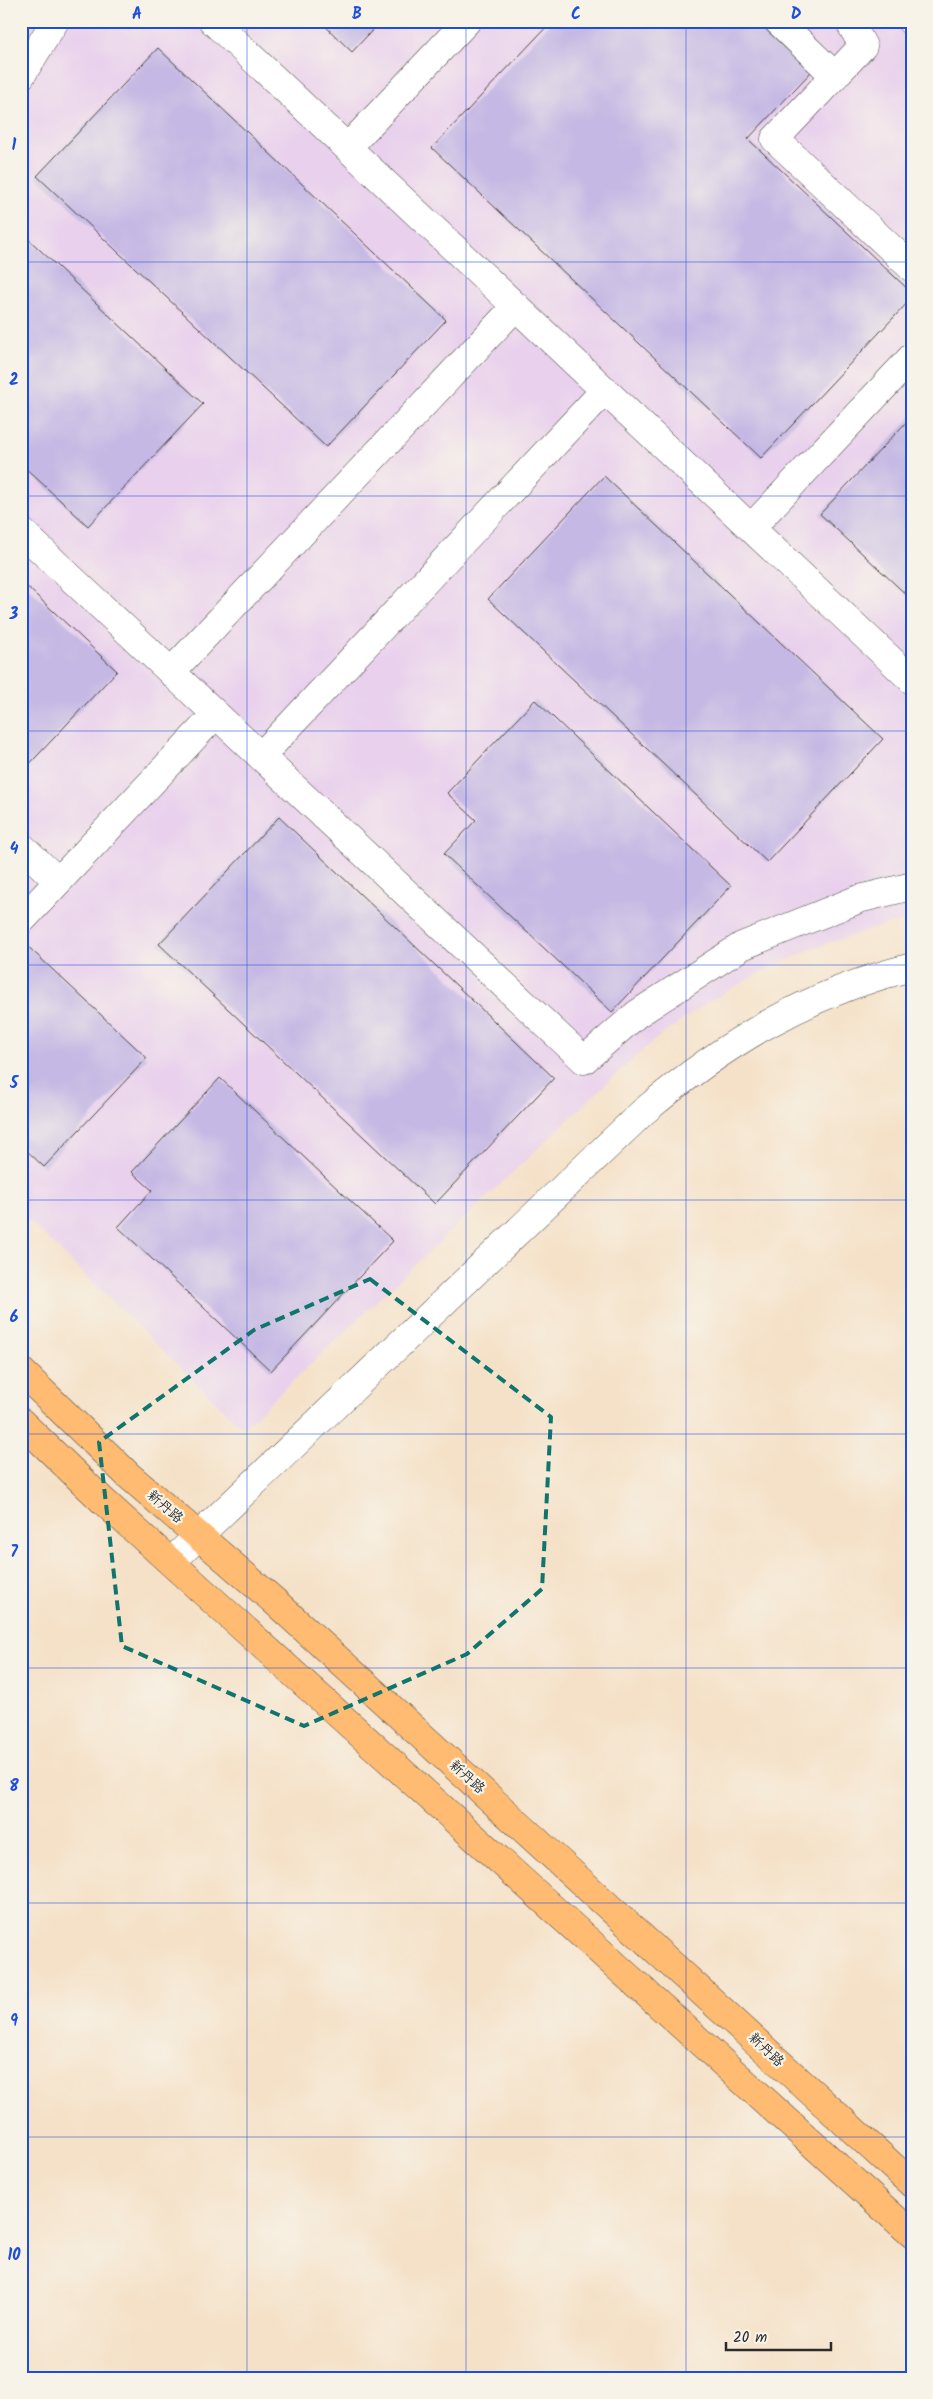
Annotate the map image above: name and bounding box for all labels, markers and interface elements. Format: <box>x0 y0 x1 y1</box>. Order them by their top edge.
text: A <box>132 2 142 27</box>
text: B <box>352 2 362 27</box>
text: C <box>571 2 581 27</box>
text: D <box>791 2 802 27</box>
text: 1 <box>12 133 17 158</box>
text: 2 <box>9 368 19 393</box>
text: 3 <box>9 602 19 627</box>
text: 4 <box>10 837 19 862</box>
text: 5 <box>9 1071 20 1096</box>
text: 6 <box>10 1305 19 1330</box>
street label: 新丹路 <box>142 1485 188 1529</box>
text: 7 <box>10 1540 18 1565</box>
street label: 新丹路 <box>444 1755 490 1799</box>
text: 8 <box>9 1774 19 1799</box>
text: 9 <box>10 2009 18 2034</box>
street label: 新丹路 <box>743 2028 789 2072</box>
text: 10 <box>7 2243 21 2268</box>
scale bar <box>726 2319 830 2351</box>
text: 20 m <box>733 2326 767 2350</box>

